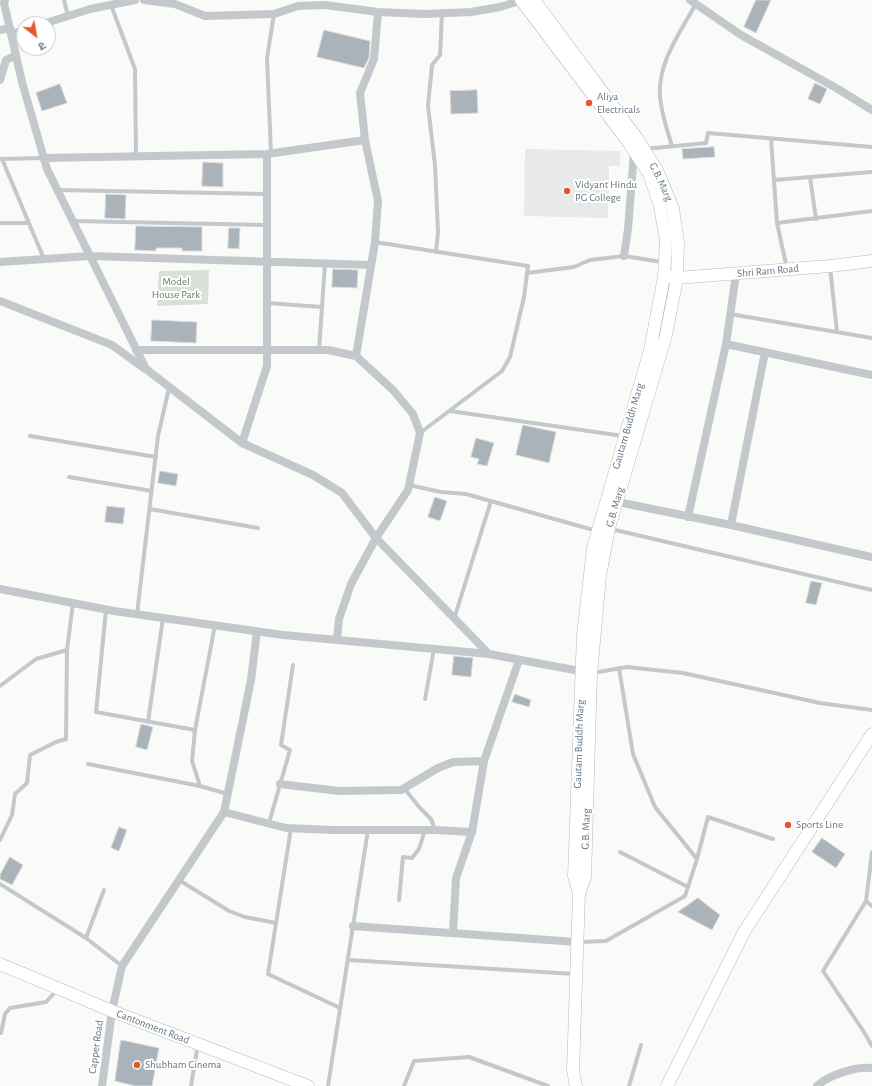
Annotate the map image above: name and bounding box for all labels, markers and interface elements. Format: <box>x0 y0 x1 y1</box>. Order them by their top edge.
north arrow <box>16 16 56 56</box>
text: उ <box>36 39 48 52</box>
place label: Aliya Electricals <box>597 90 640 116</box>
marker: Aliya Electricals <box>584 98 594 108</box>
street label: G.B. Marg <box>646 160 676 204</box>
place label: Vidyant Hindu PG College <box>575 178 637 204</box>
marker: Vidyant Hindu PG College <box>562 186 572 196</box>
street label: Shri Ram Road <box>737 262 799 280</box>
park label: Model House Park <box>152 275 200 301</box>
street label: Gautam Buddh Marg <box>609 381 647 471</box>
street label: G.B. Marg <box>603 485 627 529</box>
street label: Gautam Buddh Marg <box>571 699 587 789</box>
street label: G.B. Marg <box>579 808 593 850</box>
place label: Sports Line <box>796 818 843 832</box>
marker: Sports Line <box>783 820 793 830</box>
street label: Cantonment Road <box>115 1007 191 1047</box>
street label: Capper Road <box>86 1019 106 1075</box>
place label: Shubham Cinema <box>145 1058 221 1072</box>
marker: Shubham Cinema <box>132 1060 142 1070</box>

